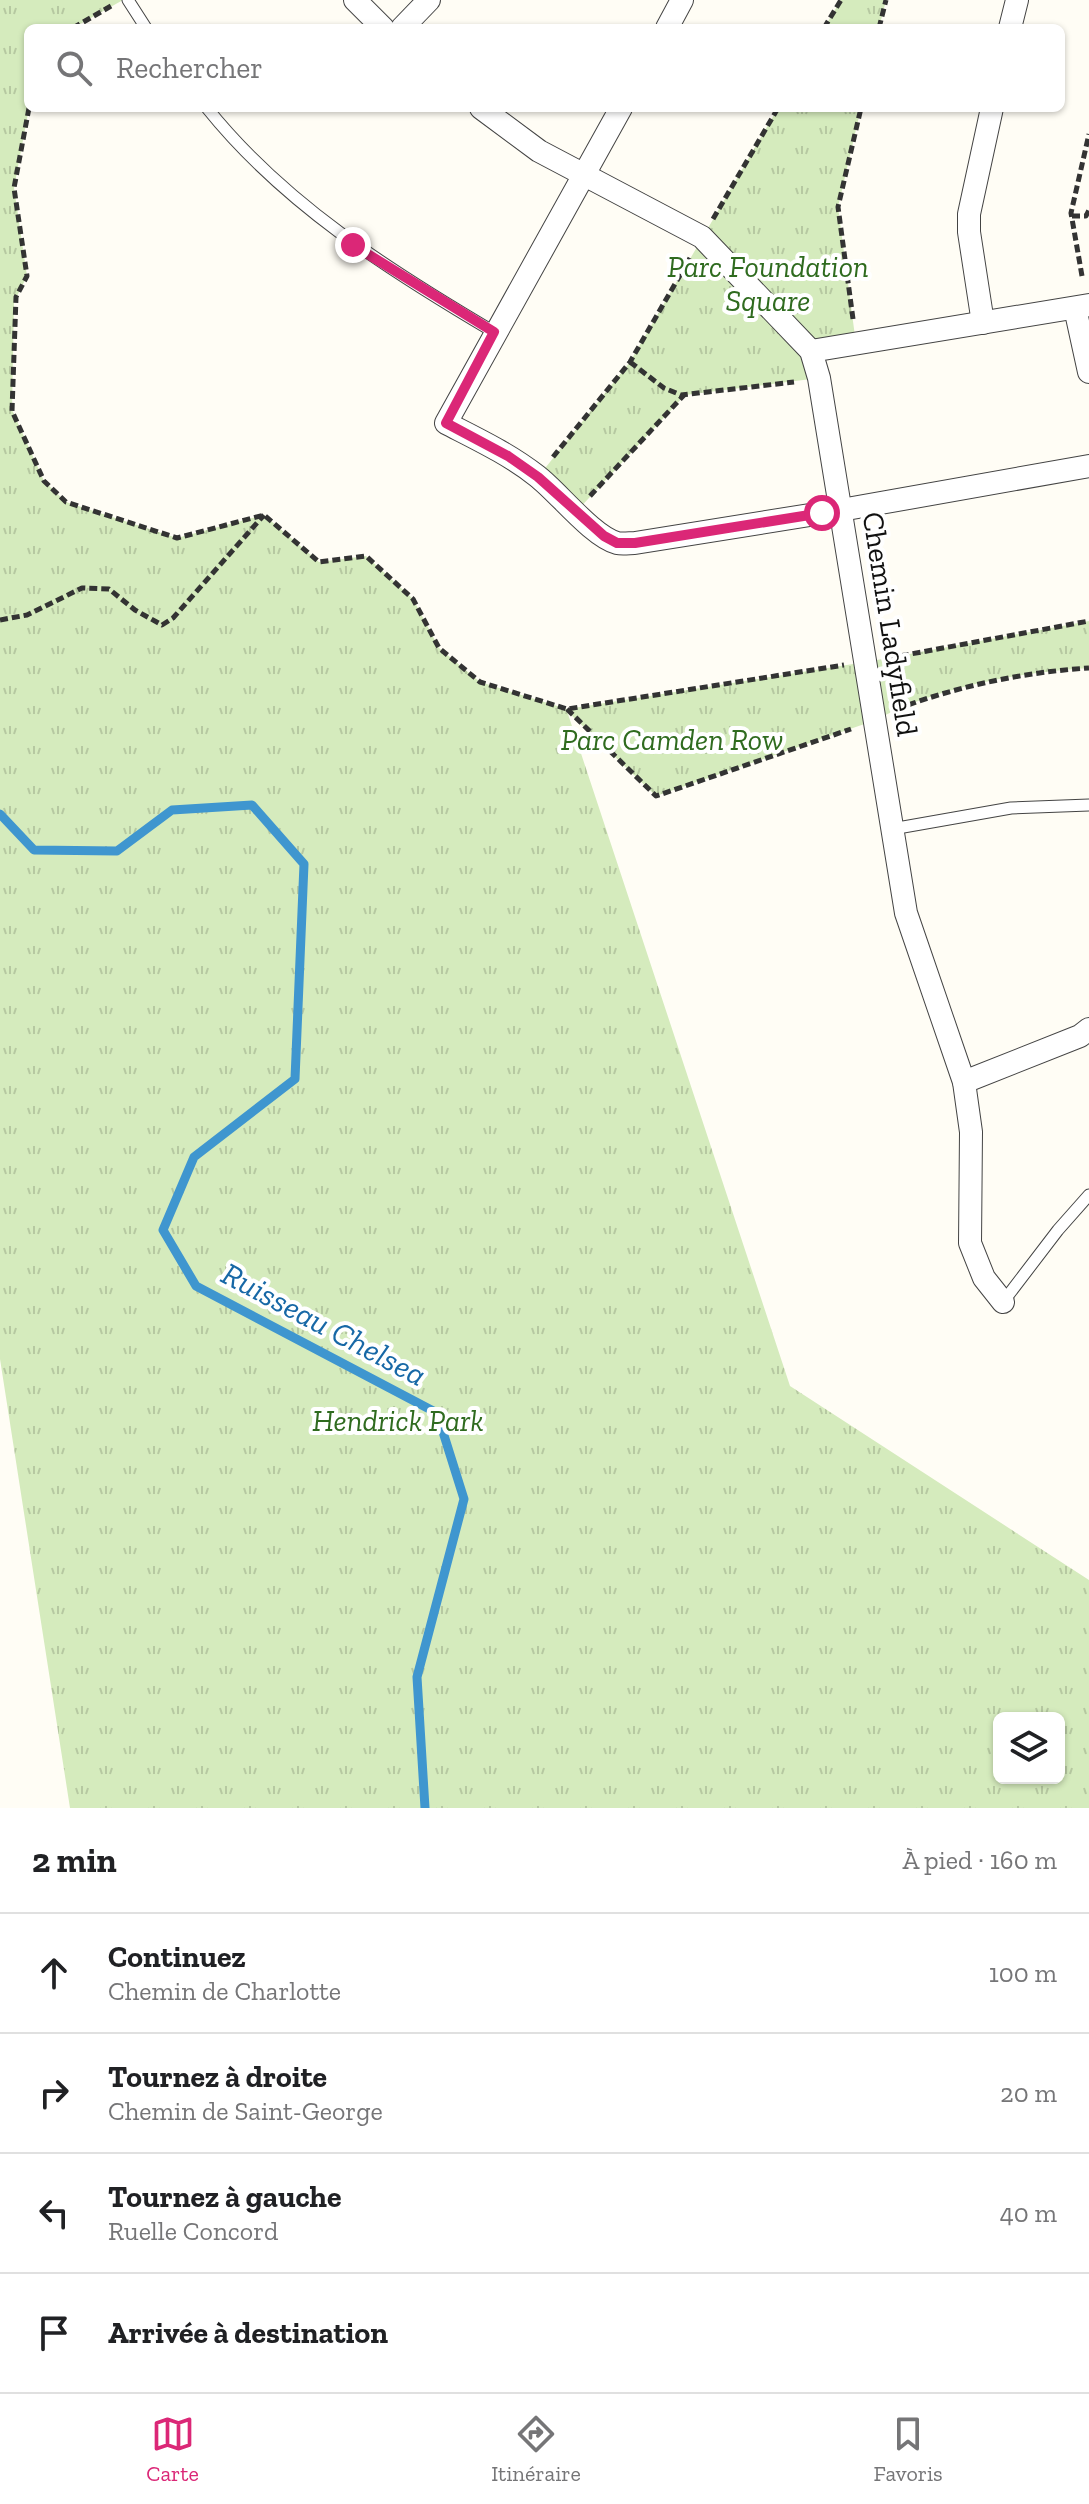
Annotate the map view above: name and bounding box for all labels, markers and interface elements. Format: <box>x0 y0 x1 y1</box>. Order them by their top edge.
search box <box>24 24 1065 112</box>
icon: search <box>52 46 96 90</box>
text: Rechercher <box>116 50 263 86</box>
route end <box>335 227 371 263</box>
park label: Parc Foundation Square <box>667 249 869 319</box>
route start <box>804 495 840 531</box>
street label: Chemin Ladyfield <box>855 509 926 739</box>
park label: Parc Camden Row <box>561 722 783 758</box>
water label: Ruisseau Chelsea <box>215 1254 433 1394</box>
park label: Hendrick Park <box>312 1403 484 1439</box>
map controls <box>993 1712 1065 1784</box>
button: layers <box>993 1712 1065 1784</box>
text: 2 min <box>32 1840 117 1881</box>
text: À pied · 160 m <box>902 1844 1057 1876</box>
text: Continuez <box>108 1939 246 1975</box>
icon: ahead <box>32 1951 76 1995</box>
text: 100 m <box>989 1957 1057 1989</box>
text: Chemin de Charlotte <box>108 1975 341 2007</box>
text: Tournez à droite <box>108 2059 327 2095</box>
icon: right <box>32 2071 76 2115</box>
text: 20 m <box>1000 2077 1057 2109</box>
text: Chemin de Saint-George <box>108 2095 383 2127</box>
text: Tournez à gauche <box>108 2179 342 2215</box>
icon: left <box>32 2191 76 2235</box>
text: 40 m <box>1000 2197 1057 2229</box>
text: Ruelle Concord <box>108 2215 278 2247</box>
icon: arrive <box>32 2311 76 2355</box>
text: Arrivée à destination <box>108 2315 388 2351</box>
tab: Carte <box>146 2412 199 2487</box>
tab: Itinéraire <box>491 2412 581 2487</box>
tab: Favoris <box>873 2412 943 2487</box>

